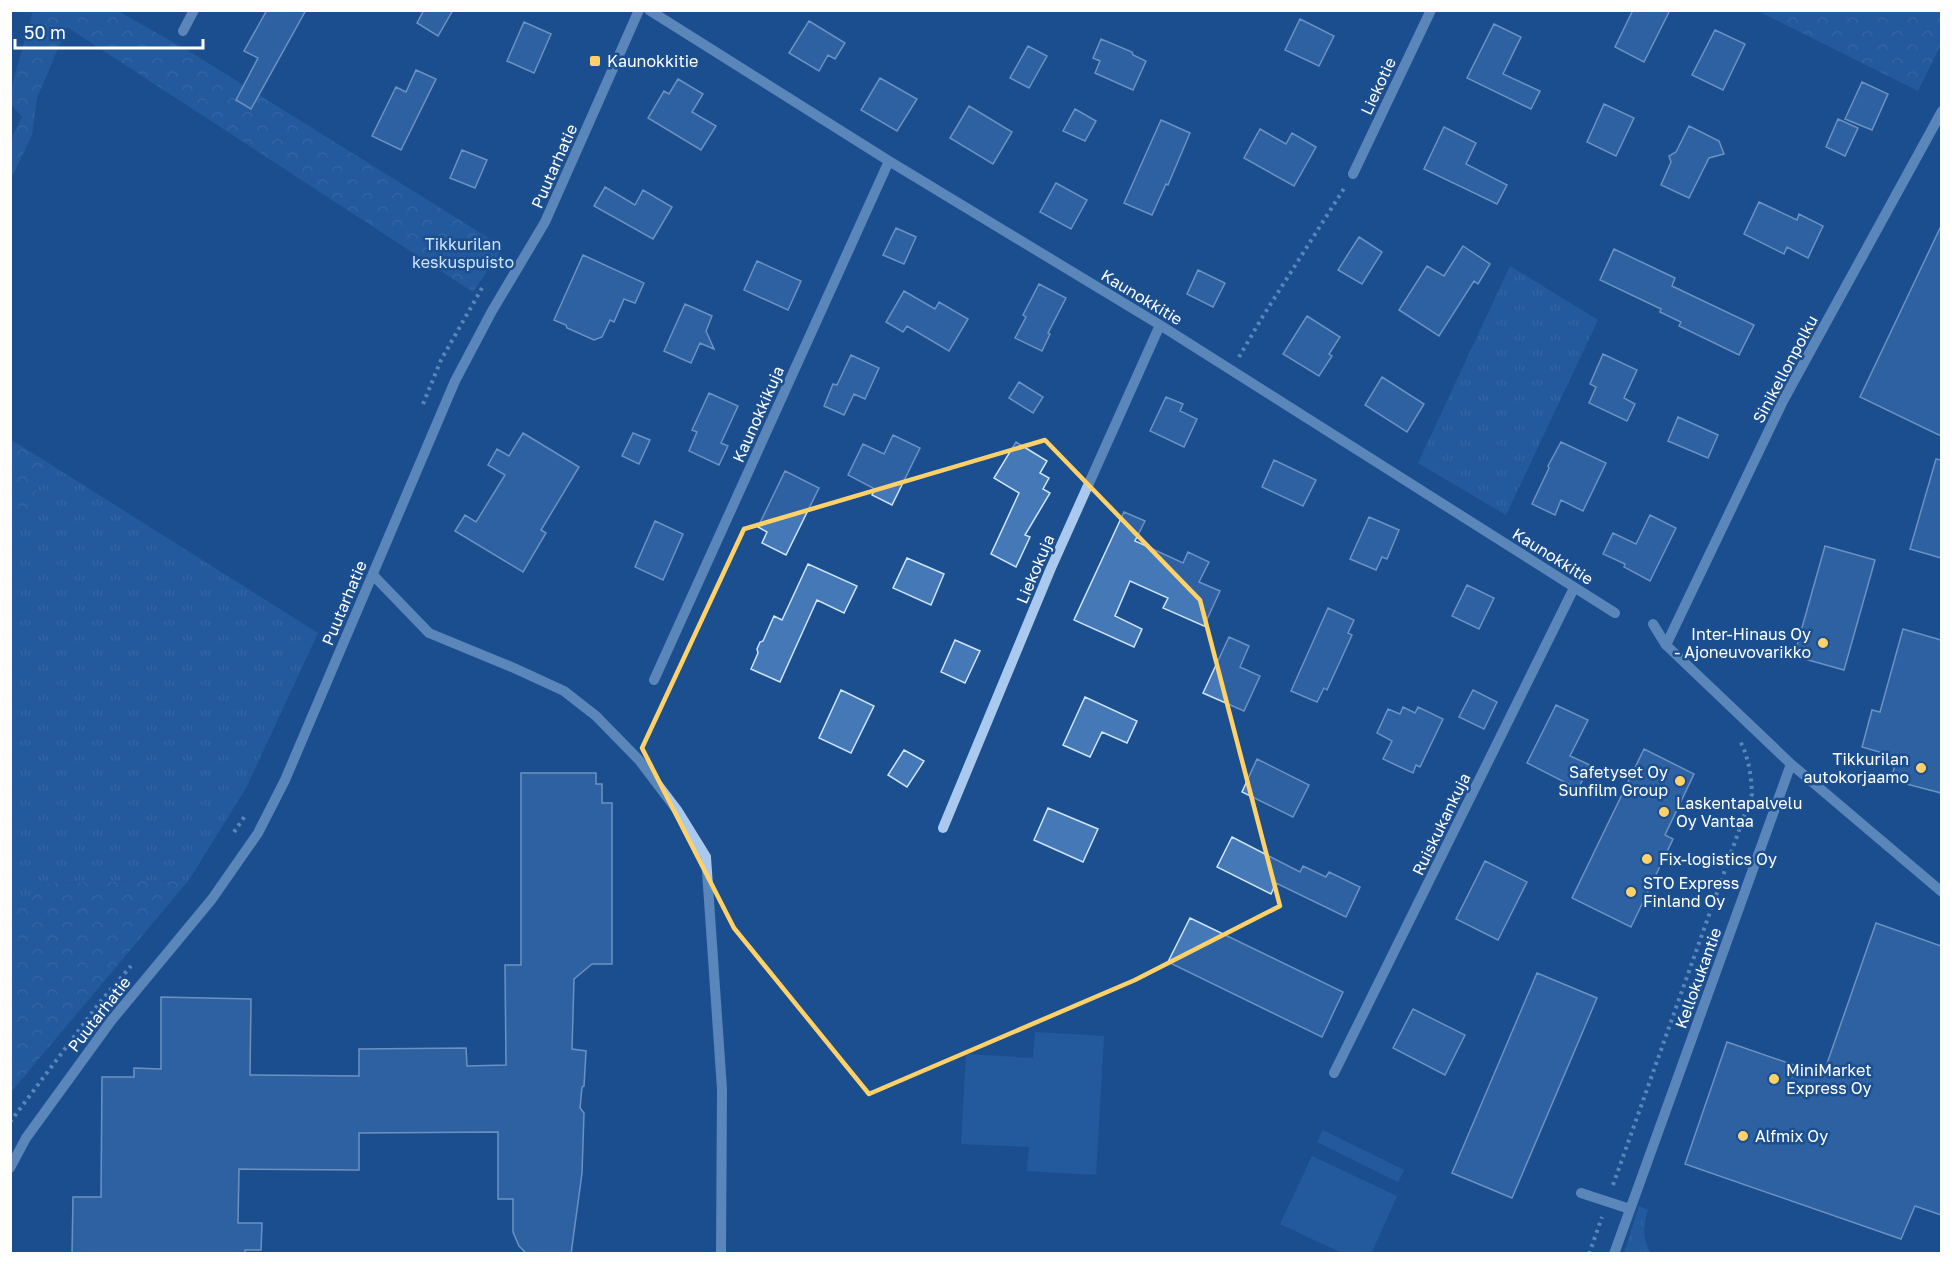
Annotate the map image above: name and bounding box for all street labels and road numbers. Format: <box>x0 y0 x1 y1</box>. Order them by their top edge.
street label: Liekotie <box>1356 54 1400 118</box>
street label: Puutarhatie <box>527 121 581 211</box>
street label: Kaunokkitie <box>1098 265 1186 329</box>
street label: Sinikellonpolku <box>1748 312 1822 426</box>
street label: Kaunokkikuja <box>728 363 788 465</box>
street label: Kaunokkitie <box>1509 523 1597 589</box>
street label: Liekokuja <box>1012 531 1058 607</box>
street label: Puutarhatie <box>317 558 371 648</box>
street label: Ruiskukankuja <box>1408 769 1474 879</box>
street label: Kellokukantie <box>1670 925 1726 1031</box>
street label: Puutarhatie <box>63 972 135 1056</box>

